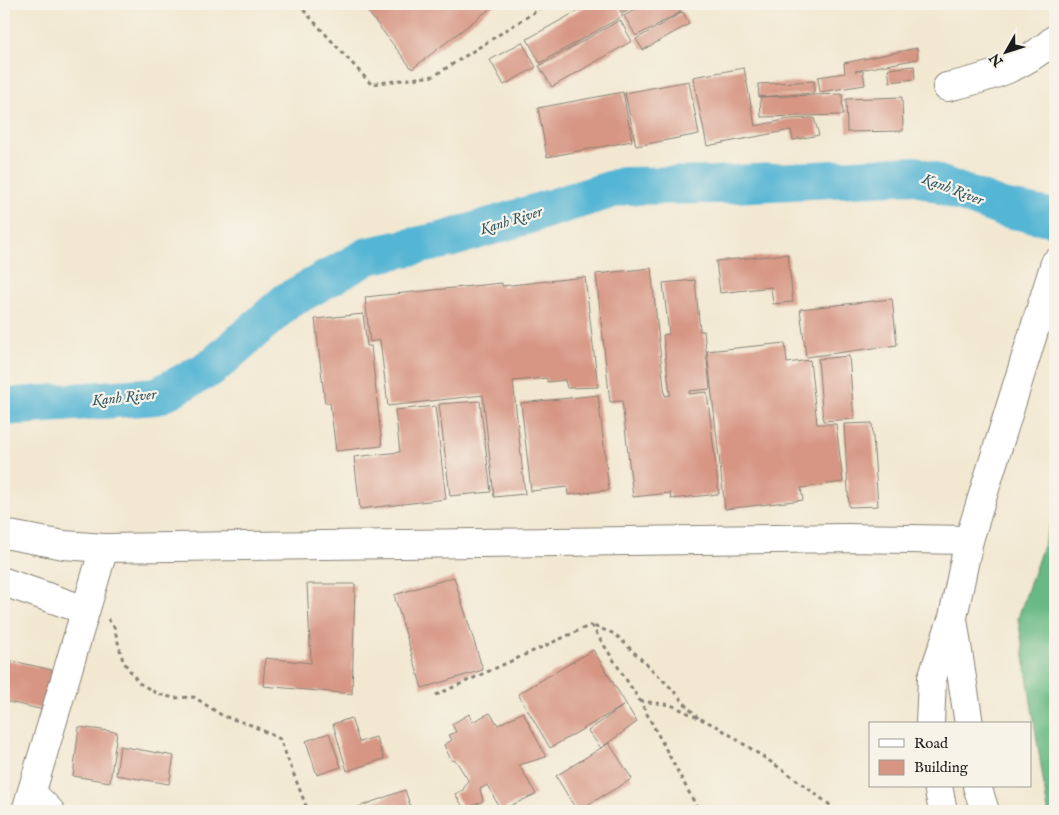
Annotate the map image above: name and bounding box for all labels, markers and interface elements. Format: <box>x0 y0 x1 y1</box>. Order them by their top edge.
north arrow <box>982 28 1032 78</box>
text: N <box>986 49 1008 71</box>
water label: Kanh River <box>918 169 987 210</box>
water label: Kanh River <box>477 202 546 239</box>
water label: Kanh River <box>90 385 158 410</box>
legend <box>869 722 1032 788</box>
text: Road <box>914 734 949 753</box>
text: Building <box>914 758 969 777</box>

